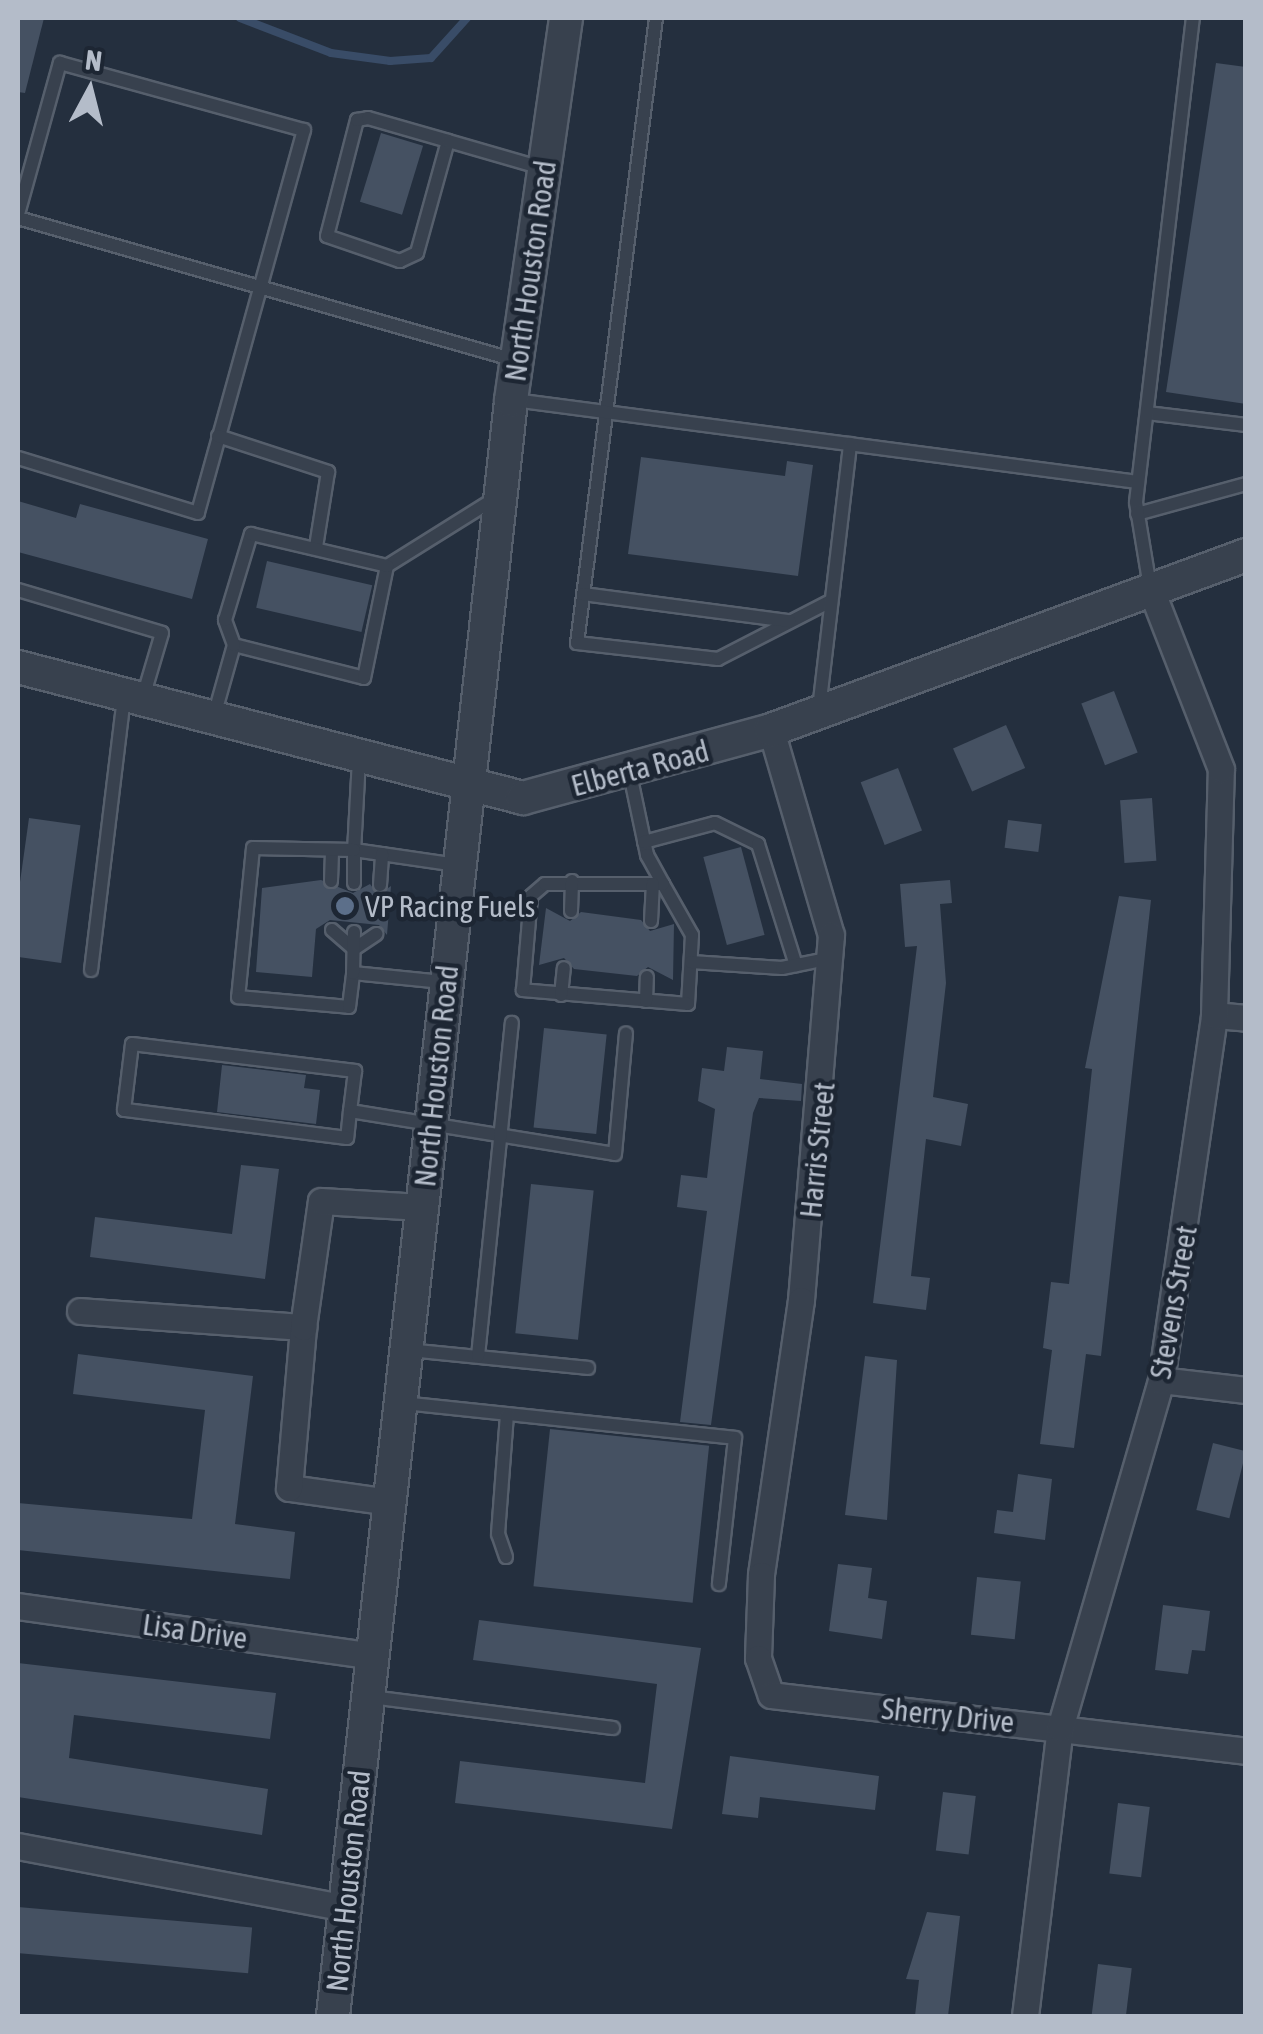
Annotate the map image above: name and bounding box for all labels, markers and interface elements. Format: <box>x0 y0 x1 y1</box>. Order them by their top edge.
north arrow <box>40 40 140 140</box>
text: N <box>84 43 104 77</box>
street label: North Houston Road <box>497 158 563 384</box>
street label: Elberta Road <box>567 732 713 804</box>
place label: VP Racing Fuels <box>365 888 535 924</box>
marker: VP Racing Fuels <box>334 895 356 917</box>
street label: North Houston Road <box>406 963 466 1189</box>
street label: Harris Street <box>792 1080 842 1220</box>
street label: Stevens Street <box>1142 1223 1204 1381</box>
street label: Lisa Drive <box>140 1606 250 1656</box>
street label: Sherry Drive <box>880 1690 1016 1740</box>
street label: North Houston Road <box>318 1768 378 1994</box>

